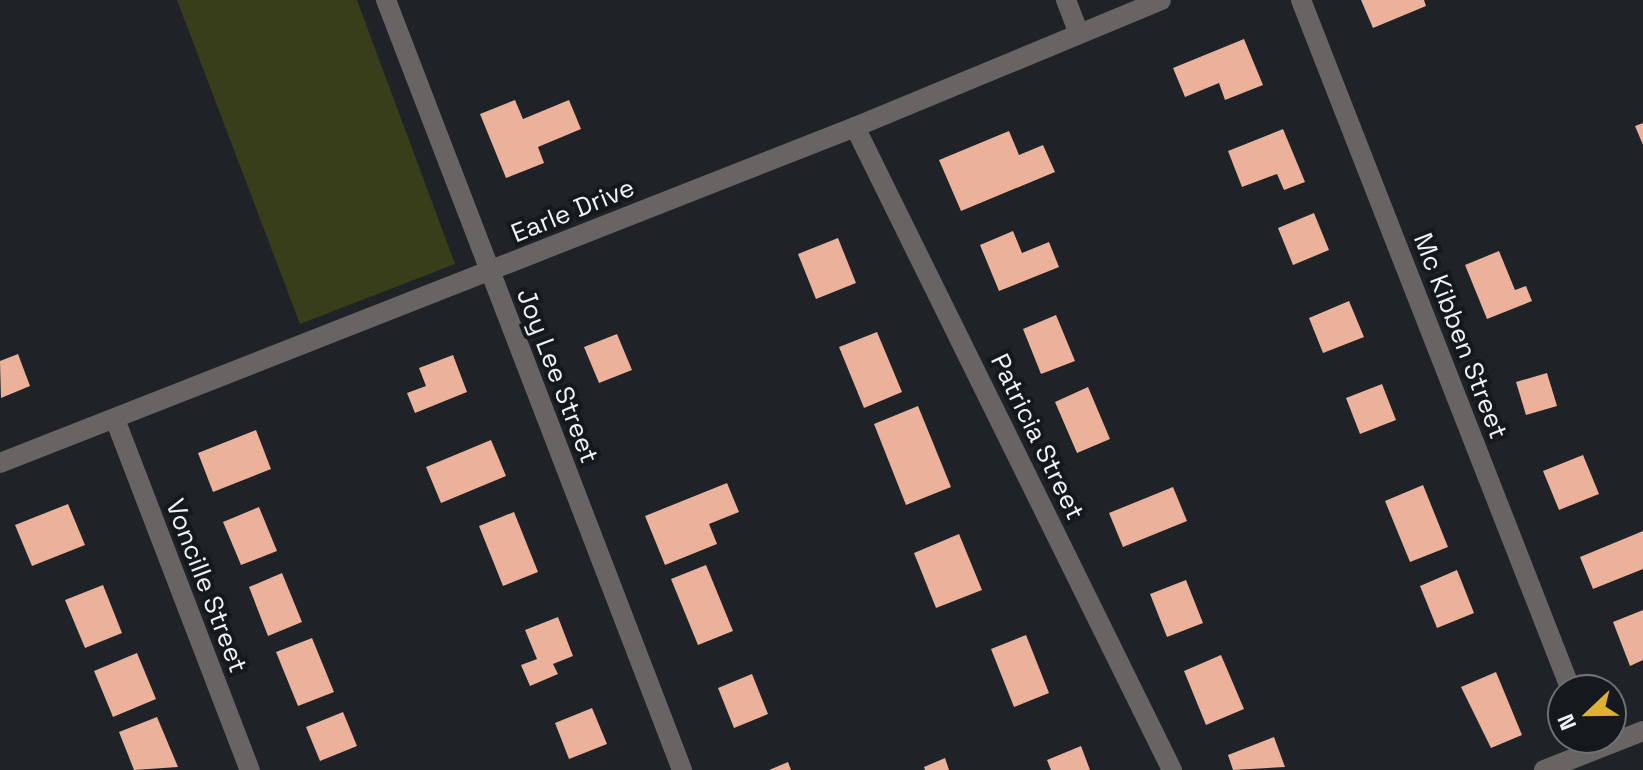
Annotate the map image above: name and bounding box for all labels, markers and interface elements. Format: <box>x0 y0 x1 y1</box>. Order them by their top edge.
street label: Earle Drive <box>507 172 639 250</box>
street label: Mc Kibben Street <box>1406 229 1514 443</box>
street label: Joy Lee Street <box>509 284 605 468</box>
street label: Patricia Street <box>983 349 1091 525</box>
street label: Voncille Street <box>159 495 253 677</box>
north arrow <box>1547 674 1627 754</box>
text: N <box>1551 710 1582 734</box>

